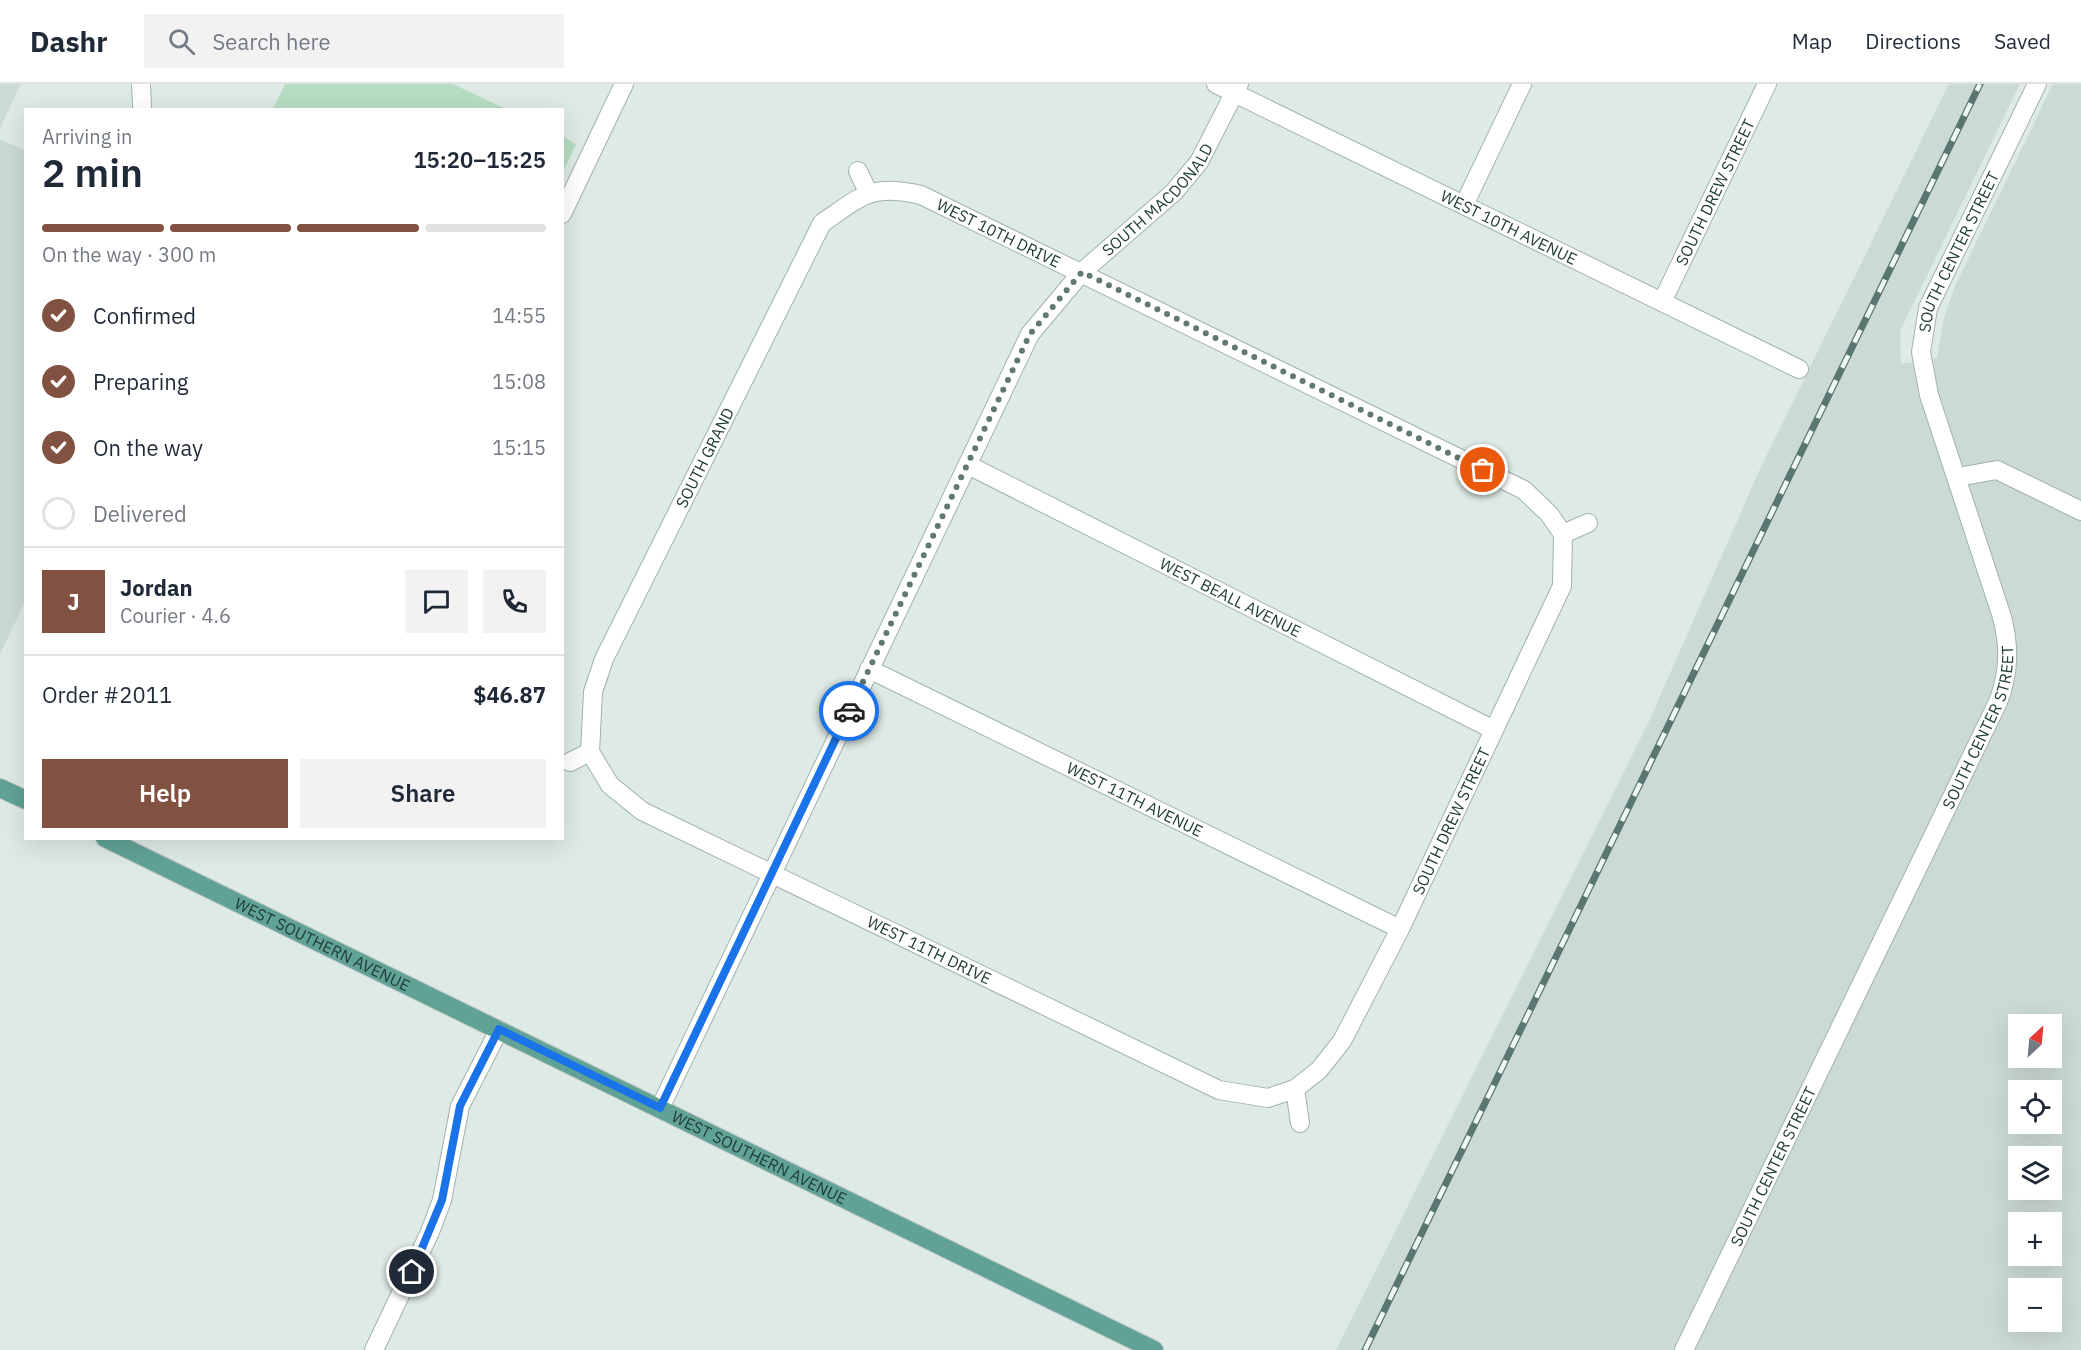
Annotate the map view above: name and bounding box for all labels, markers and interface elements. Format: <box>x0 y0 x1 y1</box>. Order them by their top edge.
search box <box>144 14 564 68</box>
text: Dashr <box>30 23 108 60</box>
icon: search <box>165 25 198 58</box>
text: Search here <box>213 27 331 56</box>
text: Map <box>1792 27 1832 55</box>
text: Directions <box>1865 27 1961 55</box>
text: Saved <box>1994 27 2051 55</box>
street label: SOUTH DREW STREET <box>1671 115 1759 269</box>
text: Arriving in <box>42 123 132 150</box>
street label: SOUTH MACDONALD <box>1098 140 1217 260</box>
text: 15:20–15:25 <box>413 145 546 174</box>
text: 2 min <box>42 147 143 198</box>
street label: SOUTH CENTER STREET <box>1914 168 2003 334</box>
street label: WEST 10TH AVENUE <box>1437 185 1580 269</box>
street label: WEST 10TH DRIVE <box>933 194 1064 272</box>
text: On the way · 300 m <box>42 241 216 268</box>
icon: check <box>42 299 75 332</box>
text: Confirmed <box>93 301 196 330</box>
text: 14:55 <box>492 302 546 329</box>
icon: check <box>42 365 75 398</box>
text: Preparing <box>93 367 188 396</box>
text: 15:08 <box>492 368 546 395</box>
street label: SOUTH GRAND <box>671 404 738 511</box>
icon: check <box>42 431 75 464</box>
text: On the way <box>93 433 203 462</box>
text: 15:15 <box>492 434 546 461</box>
pin <box>1457 444 1508 495</box>
icon: bag <box>1466 453 1499 486</box>
text: Delivered <box>93 499 187 528</box>
street label: WEST BEALL AVENUE <box>1157 553 1305 641</box>
button: chat <box>405 570 468 633</box>
button: phone <box>483 570 546 633</box>
text: Jordan <box>120 573 193 602</box>
text: J <box>67 587 80 616</box>
text: Courier · 4.6 <box>120 602 231 629</box>
street label: SOUTH CENTER STREET <box>1938 645 2017 812</box>
text: Order #2011 <box>42 680 172 709</box>
text: $46.87 <box>473 680 546 709</box>
courier <box>819 681 879 741</box>
icon: car <box>833 695 866 728</box>
street label: SOUTH DREW STREET <box>1408 744 1494 898</box>
street label: WEST 11TH AVENUE <box>1063 757 1206 841</box>
button: Help <box>42 759 288 828</box>
button: Share <box>300 759 546 828</box>
street label: WEST SOUTHERN AVENUE <box>232 893 413 995</box>
street label: WEST 11TH DRIVE <box>864 911 995 988</box>
north arrow <box>2008 1014 2062 1068</box>
map controls <box>2008 1014 2062 1332</box>
button: locate <box>2008 1080 2062 1134</box>
street label: SOUTH CENTER STREET <box>1726 1083 1820 1250</box>
street label: WEST SOUTHERN AVENUE <box>668 1106 850 1209</box>
button: layers <box>2008 1146 2062 1200</box>
button: + <box>2008 1212 2062 1266</box>
pin <box>386 1246 437 1297</box>
icon: home <box>395 1255 428 1288</box>
button: − <box>2008 1278 2062 1332</box>

